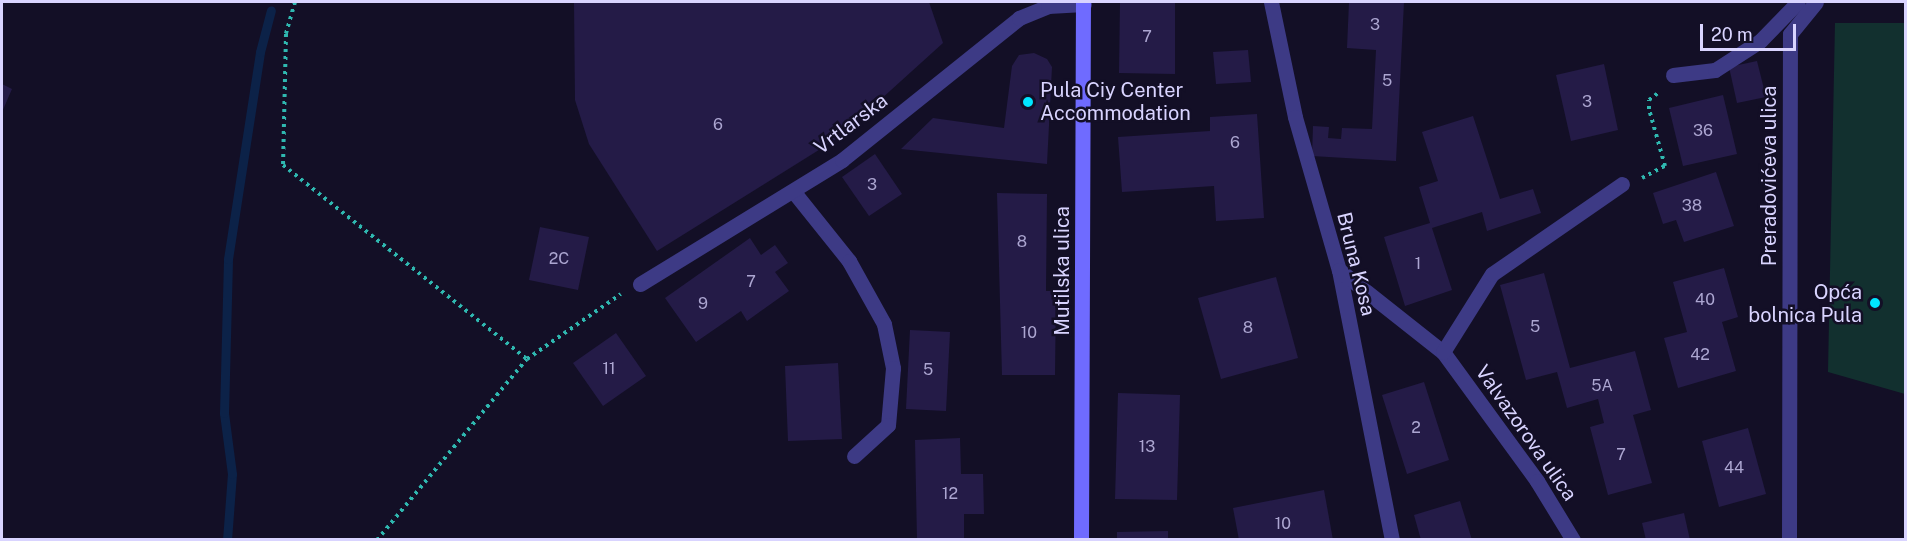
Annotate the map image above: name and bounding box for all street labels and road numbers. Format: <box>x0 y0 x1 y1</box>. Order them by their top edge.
street label: Preradovićeva ulica <box>1757 86 1781 266</box>
street label: Vrtlarska <box>810 89 892 159</box>
street label: Mutilska ulica <box>1050 206 1074 336</box>
street label: Bruna Kosa <box>1332 210 1380 318</box>
street label: Valvazorova ulica <box>1470 361 1582 505</box>

